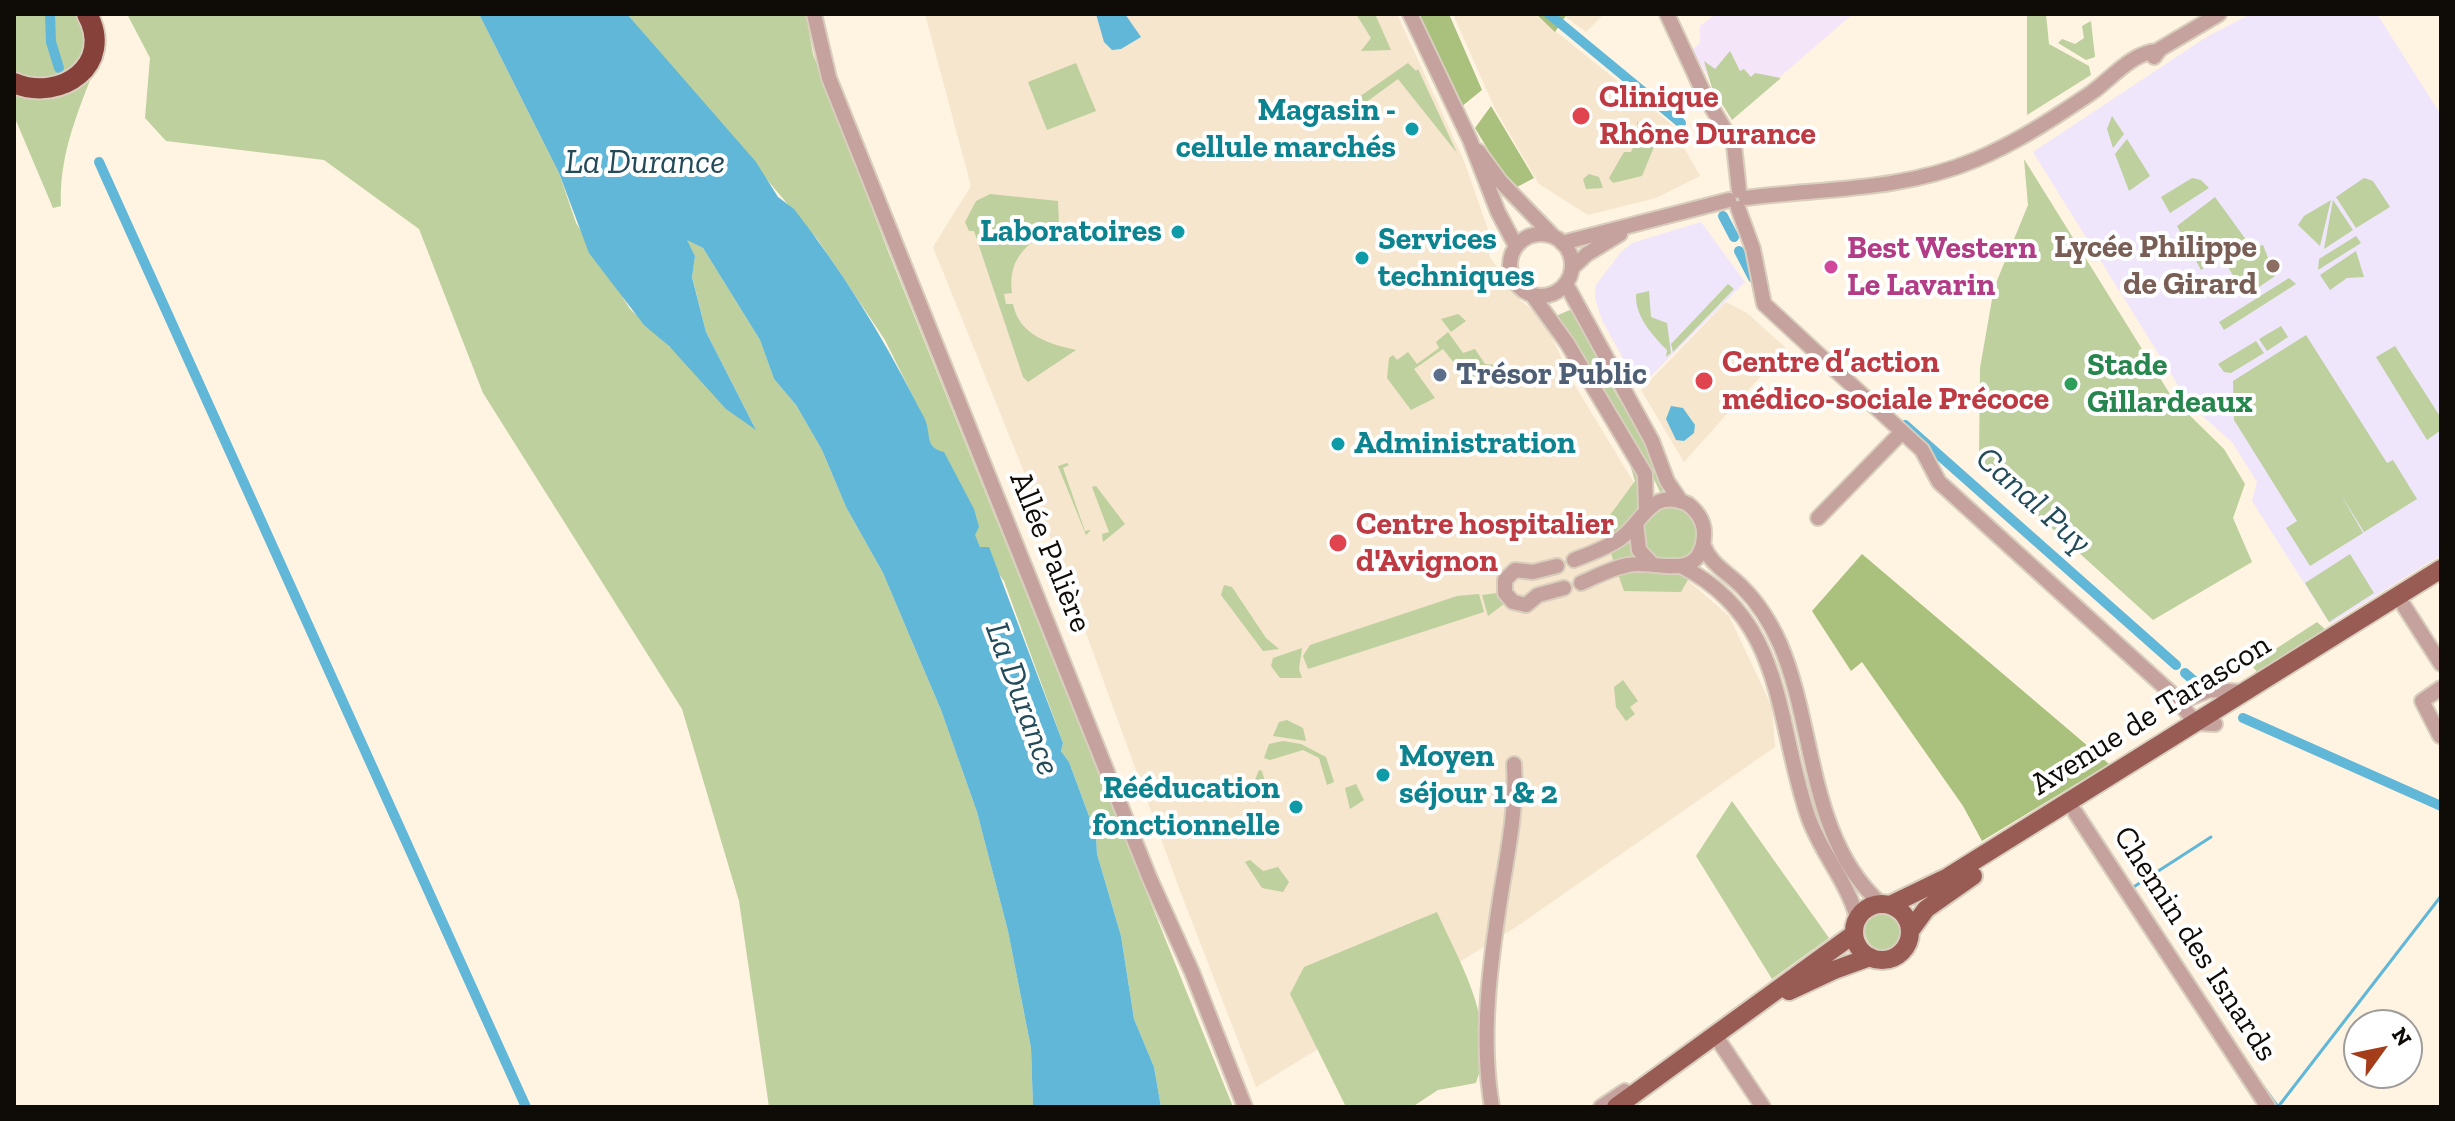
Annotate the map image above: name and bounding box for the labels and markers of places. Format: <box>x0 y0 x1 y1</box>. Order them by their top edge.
place label: Clinique Rhône Durance <box>1599 79 1816 154</box>
place label: Magasin - cellule marchés <box>1176 92 1396 167</box>
marker: Clinique Rhône Durance <box>1570 105 1592 127</box>
marker: Magasin - cellule marchés <box>1403 120 1421 138</box>
place label: Laboratoires <box>980 213 1162 251</box>
place label: Services techniques <box>1378 221 1535 296</box>
marker: Laboratoires <box>1169 223 1187 241</box>
place label: Lycée Philippe de Girard <box>2054 229 2257 304</box>
place label: Best Western Le Lavarin <box>1847 230 2037 305</box>
marker: Services techniques <box>1353 249 1371 267</box>
marker: Lycée Philippe de Girard <box>2264 257 2282 275</box>
marker: Best Western Le Lavarin <box>1822 258 1840 276</box>
place label: Centre d’action médico-sociale Précoce <box>1722 344 2049 419</box>
place label: Stade Gillardeaux <box>2087 347 2253 422</box>
place label: Trésor Public <box>1456 356 1647 394</box>
marker: Trésor Public <box>1431 366 1449 384</box>
marker: Centre d’action médico-sociale Précoce <box>1693 370 1715 392</box>
marker: Stade Gillardeaux <box>2062 375 2080 393</box>
place label: Administration <box>1354 425 1576 463</box>
marker: Administration <box>1329 435 1347 453</box>
place label: Centre hospitalier d'Avignon <box>1356 506 1614 581</box>
marker: Centre hospitalier d'Avignon <box>1327 532 1349 554</box>
place label: Moyen séjour 1 & 2 <box>1399 738 1558 813</box>
marker: Moyen séjour 1 & 2 <box>1374 766 1392 784</box>
place label: Rééducation fonctionnelle <box>1092 770 1280 845</box>
marker: Rééducation fonctionnelle <box>1287 798 1305 816</box>

